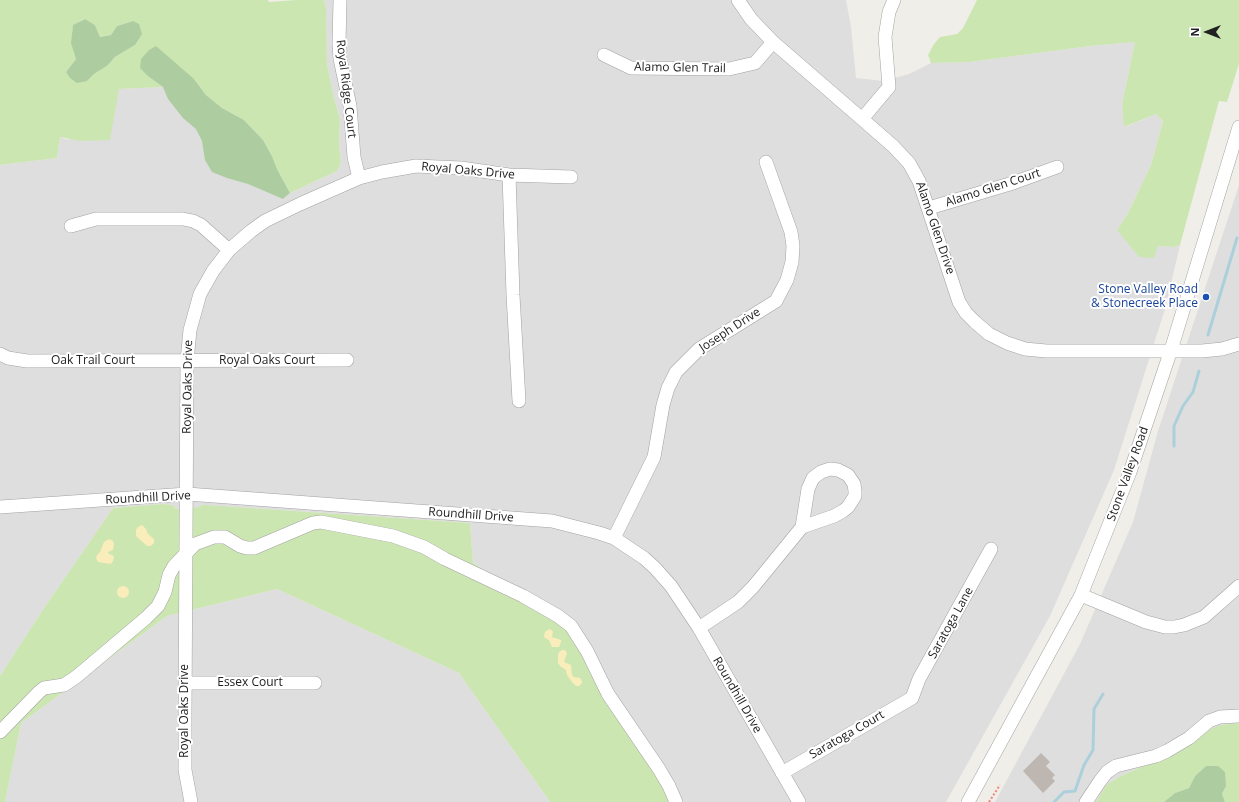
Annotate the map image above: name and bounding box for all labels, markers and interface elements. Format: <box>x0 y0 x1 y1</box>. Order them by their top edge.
north arrow <box>1187 12 1227 52</box>
text: N <box>1187 28 1202 36</box>
street label: Royal Ridge Court <box>333 39 359 139</box>
street label: Alamo Glen Trail <box>634 60 726 76</box>
street label: Royal Oaks Drive <box>421 160 515 182</box>
street label: Alamo Glen Court <box>944 166 1042 210</box>
street label: Alamo Glen Drive <box>912 180 958 276</box>
place label: Stone Valley Road & Stonecreek Place <box>1091 283 1198 311</box>
marker: Stone Valley Road & Stonecreek Place <box>1201 292 1211 302</box>
street label: Joseph Drive <box>697 305 763 355</box>
street label: Royal Oaks Drive <box>180 340 196 434</box>
street label: Oak Trail Court <box>51 354 135 368</box>
street label: Royal Oaks Court <box>219 354 315 368</box>
street label: Stone Valley Road <box>1104 425 1152 523</box>
street label: Roundhill Drive <box>105 489 191 507</box>
street label: Roundhill Drive <box>428 505 514 525</box>
street label: Saratoga Lane <box>925 585 977 661</box>
street label: Roundhill Drive <box>709 654 765 736</box>
street label: Royal Oaks Drive <box>178 664 192 758</box>
street label: Essex Court <box>217 676 283 690</box>
street label: Saratoga Court <box>807 708 887 762</box>

